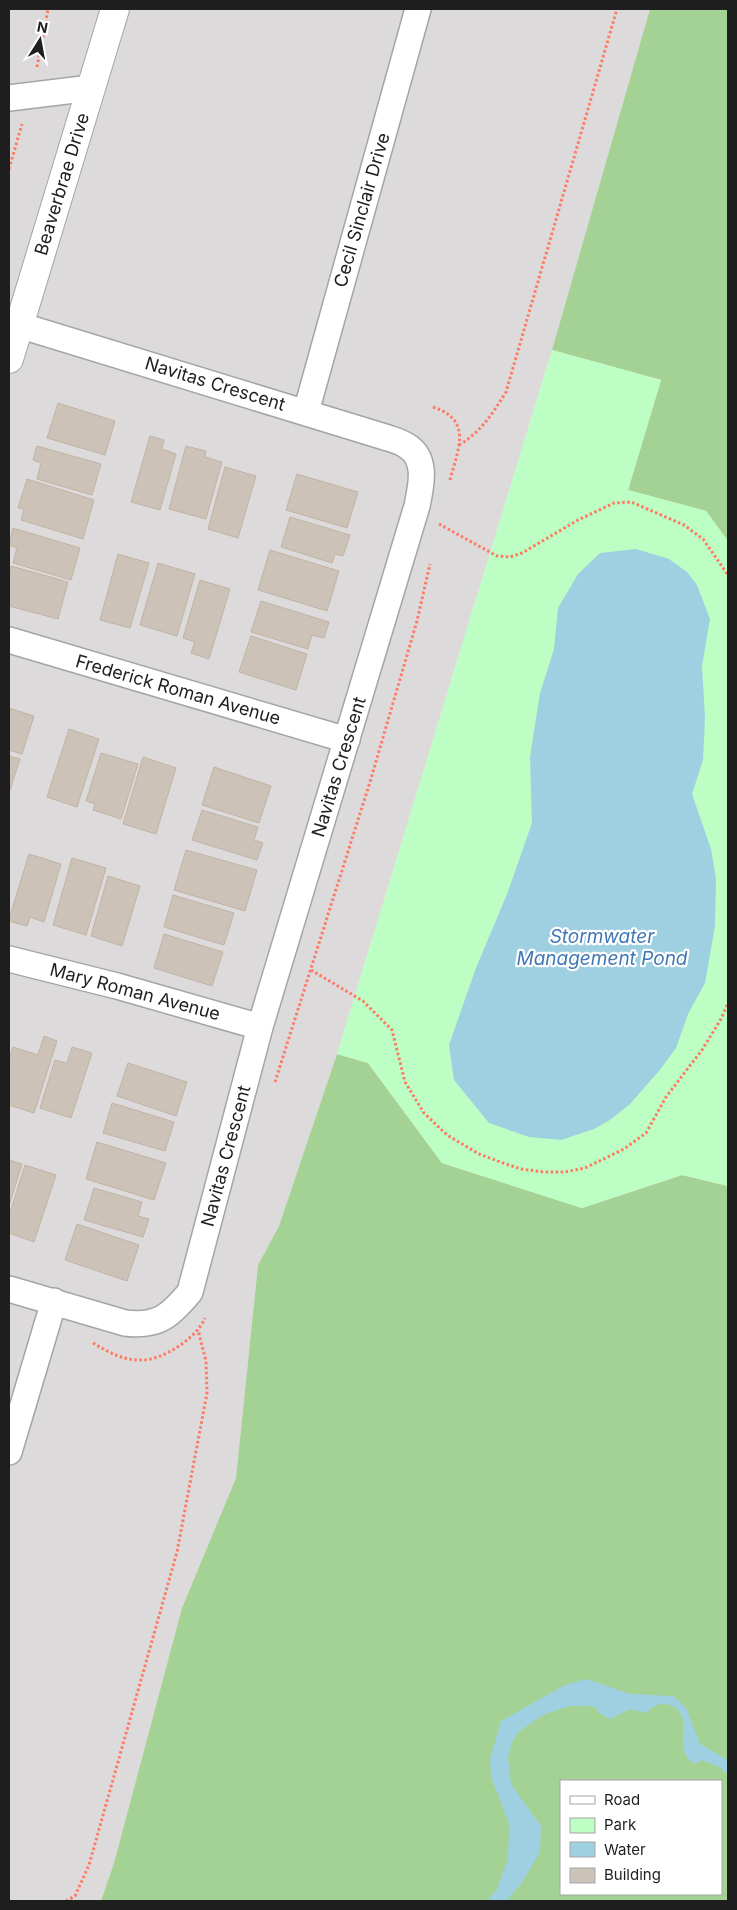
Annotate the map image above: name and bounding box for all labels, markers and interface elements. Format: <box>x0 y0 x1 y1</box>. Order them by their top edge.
north arrow <box>15 15 65 65</box>
text: N <box>36 17 49 36</box>
street label: Beaverbrae Drive <box>30 110 93 258</box>
street label: Cecil Sinclair Drive <box>329 130 394 290</box>
street label: Navitas Crescent <box>143 352 288 415</box>
street label: Frederick Roman Avenue <box>73 650 283 729</box>
street label: Navitas Crescent <box>307 694 370 839</box>
water label: Stormwater Management Pond <box>516 925 688 970</box>
street label: Mary Roman Avenue <box>48 959 223 1024</box>
street label: Navitas Crescent <box>197 1083 255 1229</box>
legend <box>560 1780 722 1895</box>
text: Road <box>604 1790 640 1809</box>
text: Park <box>604 1815 637 1834</box>
text: Water <box>604 1840 646 1859</box>
text: Building <box>604 1865 661 1884</box>

